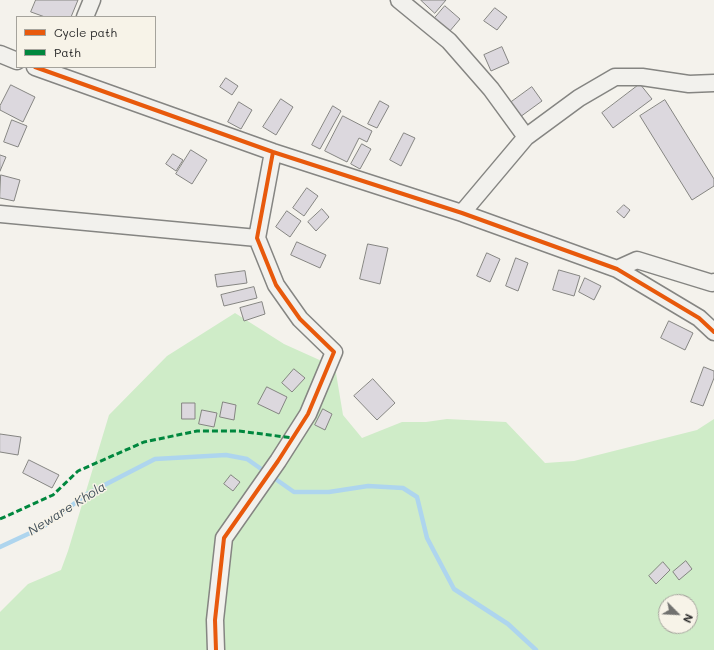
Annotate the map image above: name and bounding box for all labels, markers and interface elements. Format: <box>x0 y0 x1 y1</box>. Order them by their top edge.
legend <box>16 16 156 68</box>
text: Cycle path <box>54 24 117 40</box>
text: Path <box>54 44 81 60</box>
water label: Neware Khola <box>25 479 109 539</box>
north arrow <box>658 594 698 634</box>
text: N <box>680 612 697 626</box>

